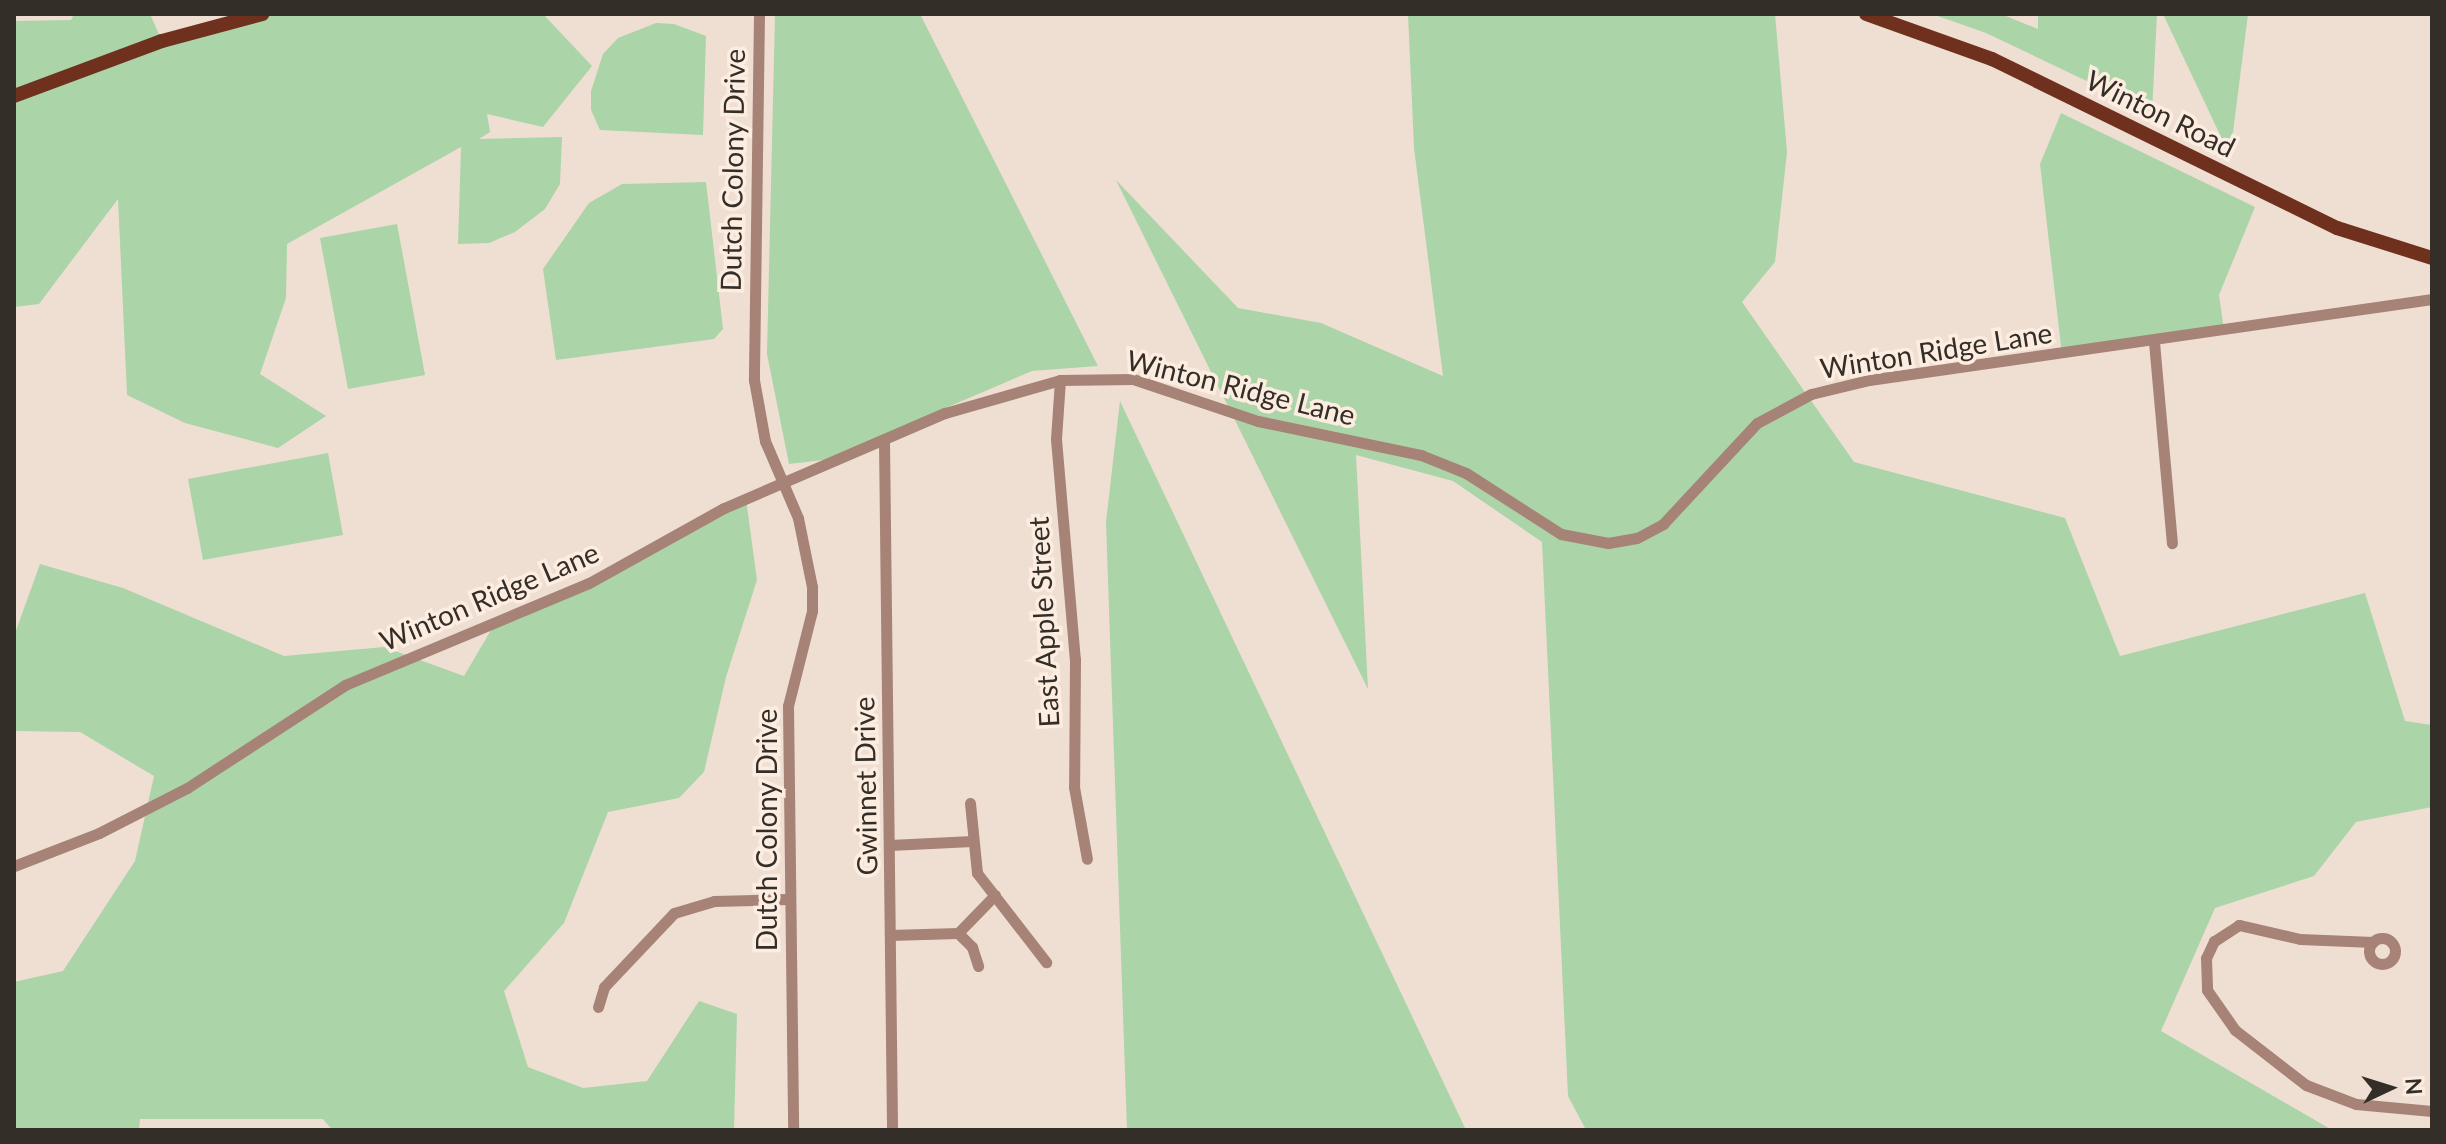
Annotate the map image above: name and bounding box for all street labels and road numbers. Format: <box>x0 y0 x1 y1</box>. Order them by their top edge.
street label: Dutch Colony Drive <box>713 48 751 292</box>
street label: Winton Road <box>2081 62 2241 164</box>
street label: Winton Ridge Lane <box>1818 315 2054 385</box>
street label: Winton Ridge Lane <box>1123 342 1359 432</box>
street label: East Apple Street <box>1021 515 1065 729</box>
street label: Winton Ridge Lane <box>375 535 603 657</box>
street label: Gwinnet Drive <box>847 696 883 876</box>
street label: Dutch Colony Drive <box>749 708 783 952</box>

